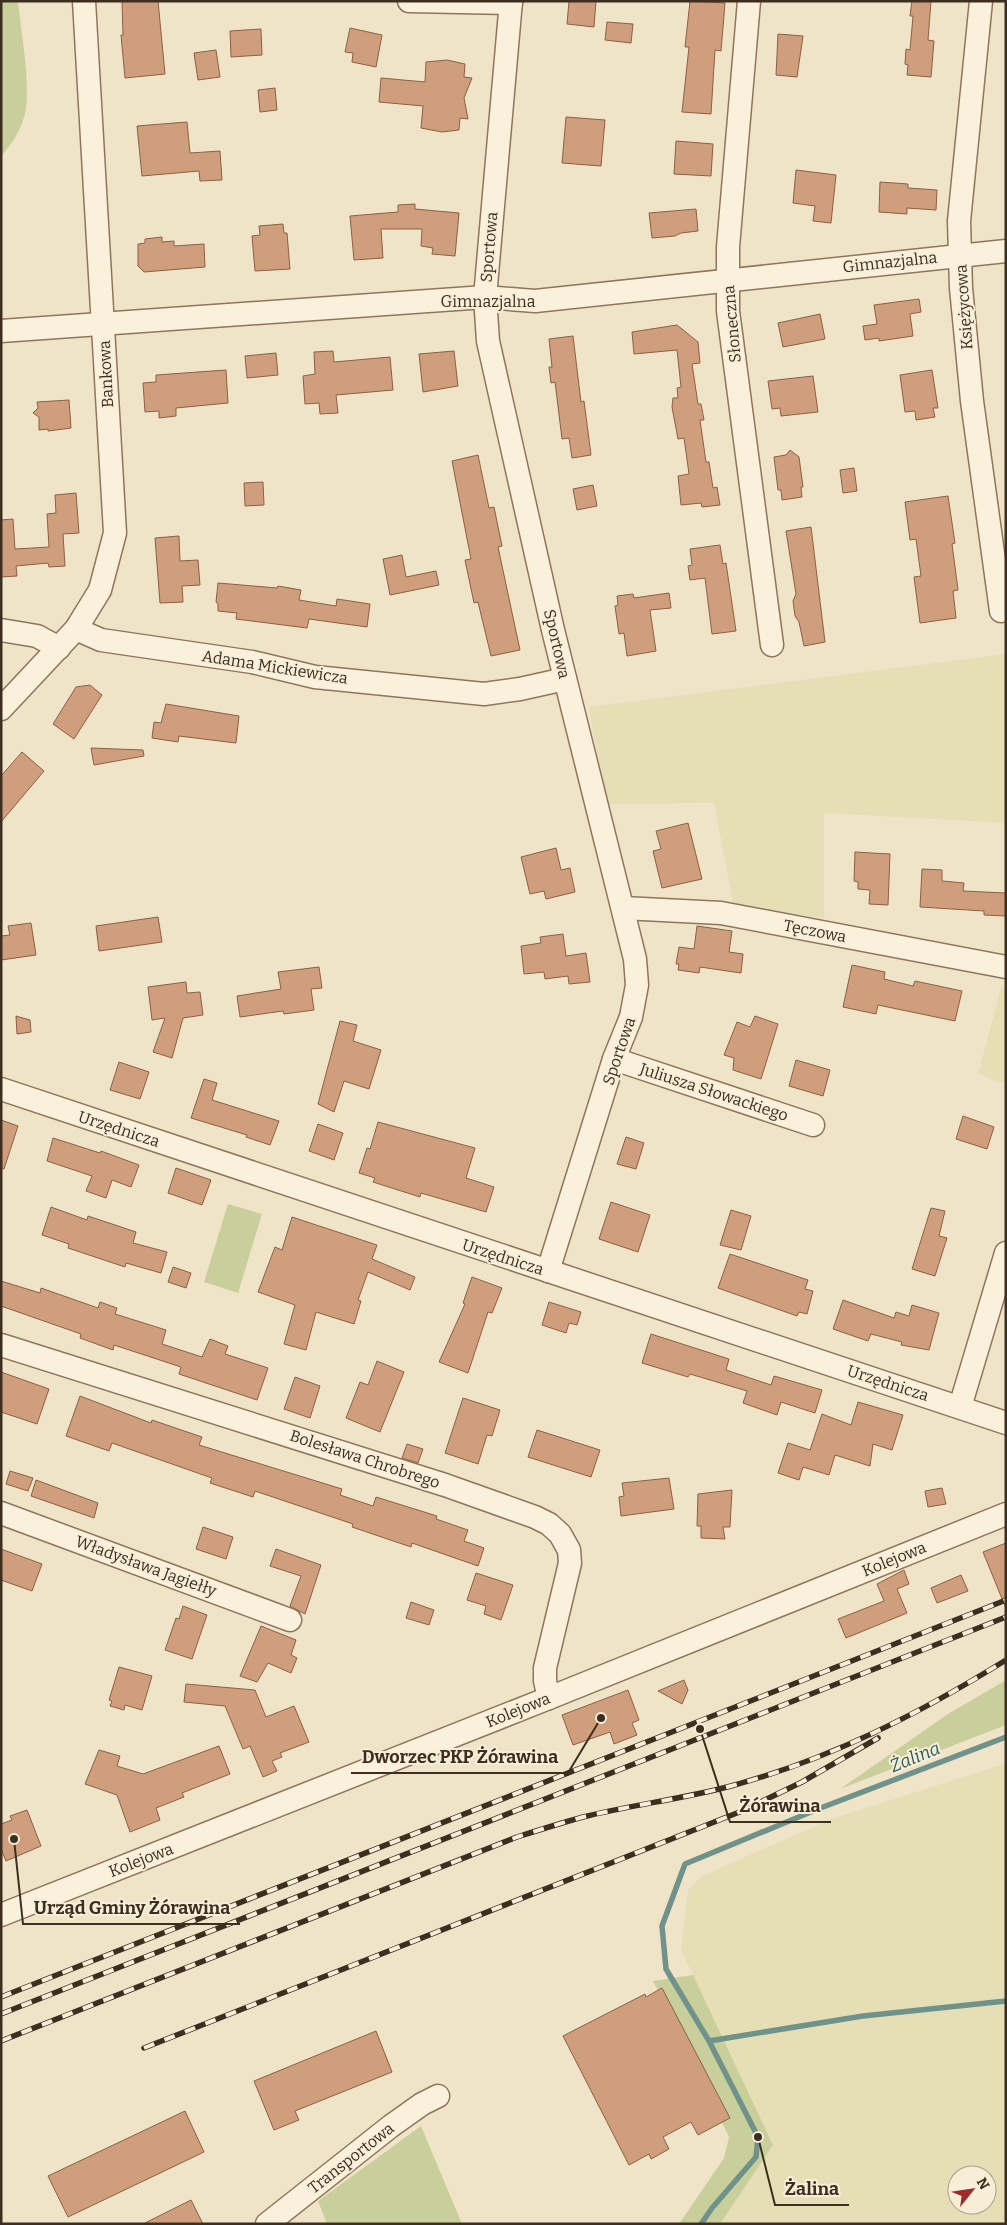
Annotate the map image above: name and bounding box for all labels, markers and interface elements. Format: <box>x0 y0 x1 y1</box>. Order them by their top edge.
street label: Sportowa <box>476 211 502 283</box>
street label: Gimnazjalna <box>842 248 938 276</box>
street label: Księżycowa <box>952 263 976 350</box>
street label: Słoneczna <box>719 284 745 364</box>
street label: Gimnazjalna <box>441 292 536 311</box>
street label: Bankowa <box>95 340 117 408</box>
street label: Sportowa <box>540 607 574 681</box>
street label: Adama Mickiewicza <box>201 646 349 688</box>
street label: Tęczowa <box>782 916 848 946</box>
street label: Sportowa <box>599 1014 640 1087</box>
street label: Juliusza Słowackiego <box>636 1059 791 1125</box>
street label: Urzędnicza <box>76 1107 162 1151</box>
street label: Urzędnicza <box>460 1235 546 1279</box>
street label: Urzędnicza <box>845 1361 931 1405</box>
street label: Bolesława Chrobrego <box>287 1426 443 1492</box>
street label: Władysława Jagiełły <box>73 1532 220 1601</box>
street label: Kolejowa <box>859 1537 929 1580</box>
street label: Kolejowa <box>483 1688 553 1731</box>
water label: Żalina <box>887 1737 943 1777</box>
callout: Dworzec PKP Żórawina <box>351 1740 568 1773</box>
text: Dworzec PKP Żórawina <box>362 1746 558 1768</box>
callout: Żórawina <box>730 1789 831 1822</box>
text: Żórawina <box>739 1795 821 1817</box>
street label: Kolejowa <box>106 1839 176 1881</box>
callout: Urząd Gminy Żórawina <box>23 1891 240 1924</box>
text: Urząd Gminy Żórawina <box>34 1897 230 1919</box>
street label: Transportowa <box>304 2118 398 2197</box>
north arrow <box>947 2165 997 2215</box>
callout: Żalina <box>775 2172 849 2205</box>
text: N <box>973 2175 993 2193</box>
text: Żalina <box>785 2178 839 2200</box>

